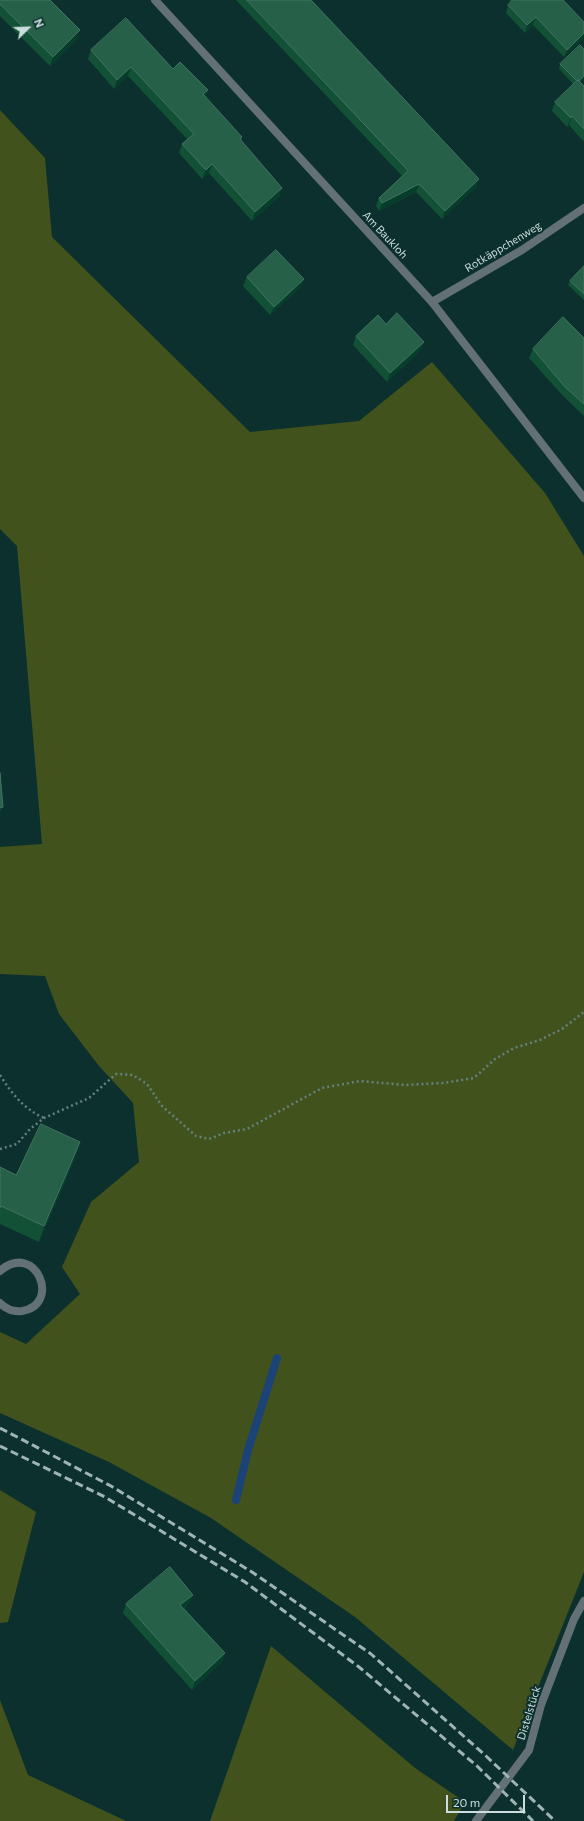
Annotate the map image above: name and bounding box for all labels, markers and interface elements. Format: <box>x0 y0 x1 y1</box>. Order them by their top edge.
north arrow <box>8 8 48 48</box>
text: N <box>32 17 47 29</box>
street label: Am Baukloh <box>360 209 410 261</box>
street label: Rotkäppchenweg <box>462 219 544 275</box>
street label: Distelstück <box>515 1684 543 1742</box>
scale bar <box>448 1787 527 1813</box>
text: 20 m <box>453 1795 480 1809</box>

